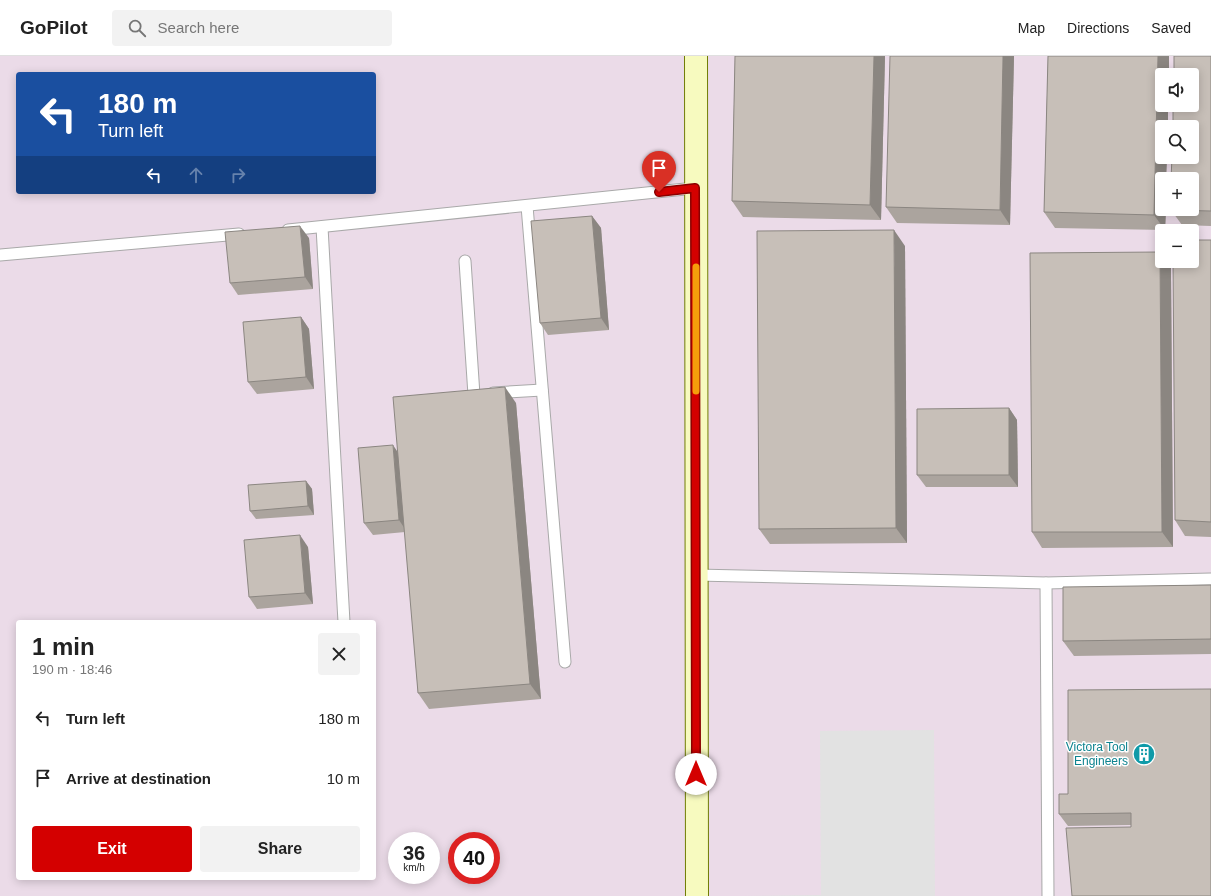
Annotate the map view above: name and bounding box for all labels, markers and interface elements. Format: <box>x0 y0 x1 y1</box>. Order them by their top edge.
search box <box>112 10 392 46</box>
text: GoPilot <box>20 17 88 38</box>
icon: search <box>126 17 148 39</box>
text: Search here <box>158 19 239 36</box>
text: Map <box>1018 20 1045 36</box>
text: Directions <box>1067 20 1129 36</box>
text: Saved <box>1151 20 1191 36</box>
map controls <box>1155 68 1199 268</box>
button: sound <box>1155 68 1199 112</box>
icon: left <box>32 88 84 140</box>
text: 180 m <box>98 88 177 119</box>
button: search <box>1155 120 1199 164</box>
text: Turn left <box>98 121 163 141</box>
pin <box>642 151 676 192</box>
icon: arrive <box>648 157 670 179</box>
icon: left <box>143 164 165 186</box>
icon: ahead <box>185 164 207 186</box>
icon: right <box>227 164 249 186</box>
button: + <box>1155 172 1199 216</box>
button: − <box>1155 224 1199 268</box>
text: 1 min <box>32 633 95 660</box>
button: close <box>318 633 360 675</box>
text: 190 m · 18:46 <box>32 662 112 677</box>
icon: left <box>32 707 54 729</box>
text: Turn left <box>66 710 125 727</box>
text: 180 m <box>318 710 360 727</box>
place label: Victora Tool Engineers <box>1066 740 1128 768</box>
building icon: Victora Tool Engineers <box>1131 741 1157 767</box>
position arrow <box>675 753 717 795</box>
icon: arrive <box>32 767 54 789</box>
text: Arrive at destination <box>66 770 211 787</box>
text: 10 m <box>327 770 360 787</box>
button: Exit <box>32 826 192 872</box>
button: Share <box>200 826 360 872</box>
speed limit sign: 40 <box>448 832 500 884</box>
text: 36 <box>403 842 425 864</box>
text: km/h <box>403 862 425 873</box>

